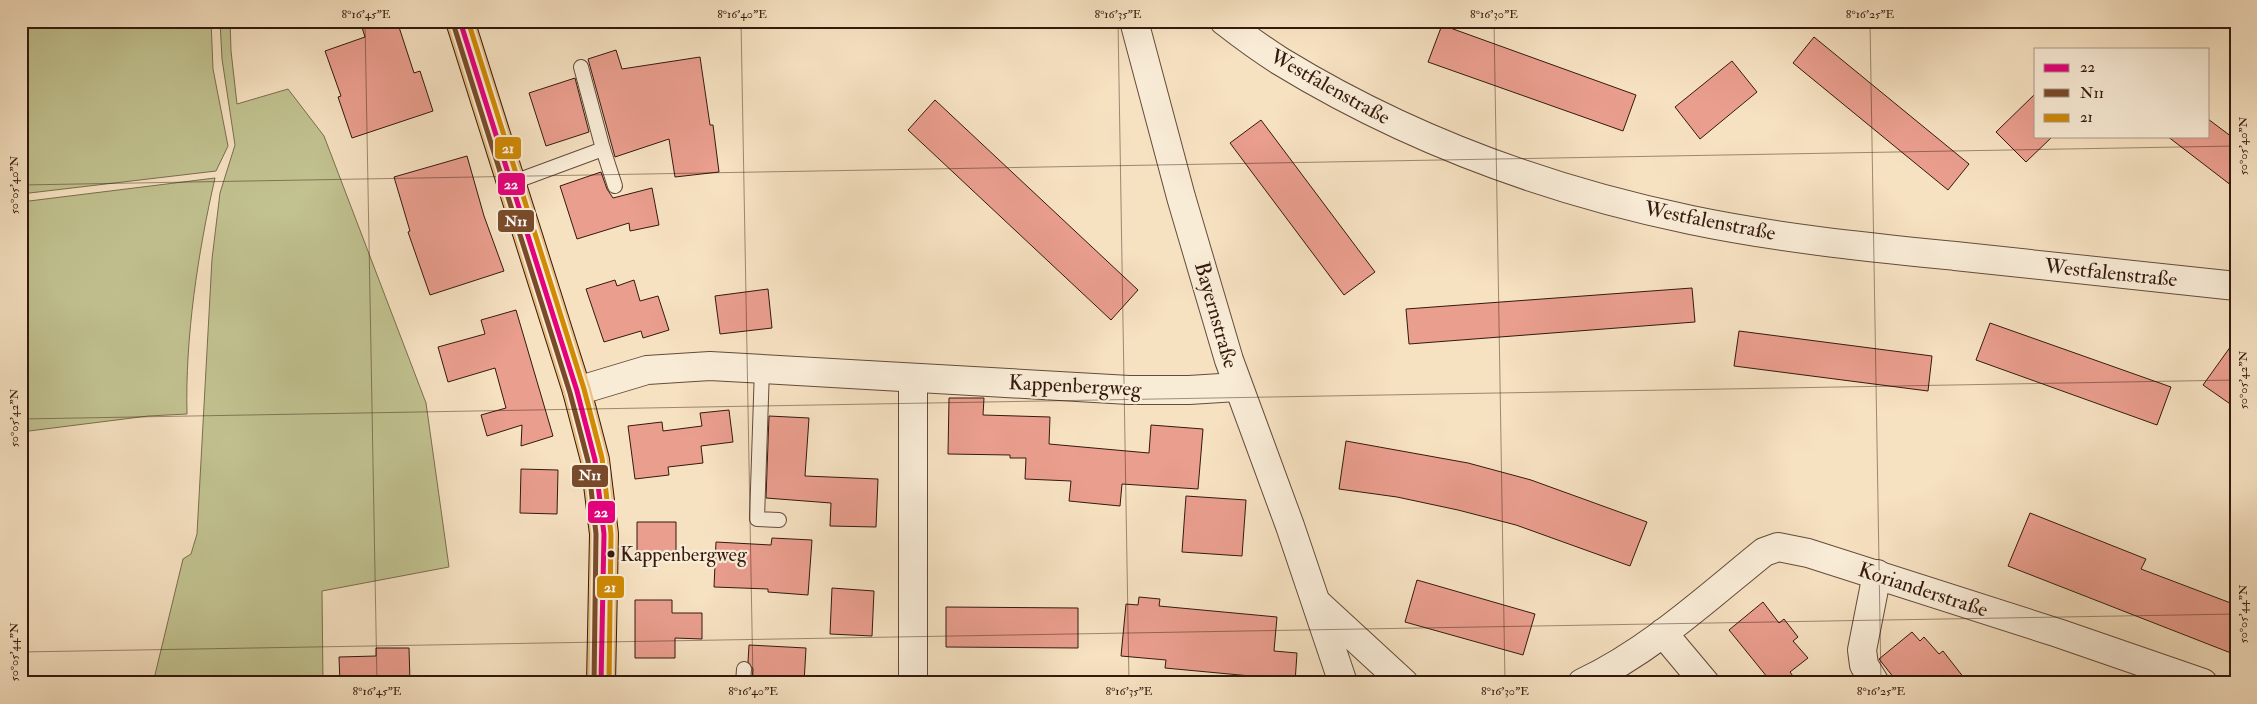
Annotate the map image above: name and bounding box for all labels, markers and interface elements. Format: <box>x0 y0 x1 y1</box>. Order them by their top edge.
text: 8°16'45"E <box>342 7 391 22</box>
text: 8°16'40"E <box>717 7 767 22</box>
text: 8°16'35"E <box>1095 7 1142 22</box>
text: 8°16'30"E <box>1470 7 1518 22</box>
text: 8°16'25"E <box>1846 7 1895 22</box>
street label: Westfalenstraße <box>1264 42 1395 131</box>
legend <box>2034 48 2210 138</box>
text: 22 <box>2080 58 2096 77</box>
text: N11 <box>2080 84 2104 103</box>
text: 21 <box>2080 108 2093 127</box>
text: 50°05'40"N <box>2236 116 2251 175</box>
line badge: 21 <box>494 136 522 160</box>
text: 21 <box>502 140 514 157</box>
text: 50°05'40"N <box>7 155 22 214</box>
line badge: 22 <box>497 172 526 196</box>
text: 22 <box>504 176 518 193</box>
street label: Westfalenstraße <box>1641 195 1778 247</box>
line badge: N11 <box>497 209 535 233</box>
text: N11 <box>504 213 527 230</box>
street label: Westfalenstraße <box>2042 253 2179 293</box>
street label: Bayernstraße <box>1188 259 1244 371</box>
text: 50°05'42"N <box>2236 350 2251 409</box>
street label: Kappenbergweg <box>1008 369 1143 403</box>
text: 50°05'42"N <box>7 388 22 447</box>
line badge: N11 <box>571 464 609 488</box>
text: N11 <box>578 467 601 484</box>
line badge: 22 <box>587 500 616 524</box>
text: 22 <box>594 504 608 521</box>
place label: Kappenbergweg <box>620 542 748 568</box>
marker: Kappenbergweg <box>606 549 616 559</box>
street label: Korianderstraße <box>1855 556 1991 624</box>
line badge: 21 <box>596 575 625 599</box>
text: 21 <box>604 579 616 596</box>
text: 50°05'44"N <box>2236 584 2251 643</box>
text: 50°05'44"N <box>7 622 22 681</box>
text: 8°16'45"E <box>353 684 402 699</box>
text: 8°16'40"E <box>728 684 778 699</box>
text: 8°16'35"E <box>1106 684 1153 699</box>
text: 8°16'30"E <box>1481 684 1529 699</box>
text: 8°16'25"E <box>1857 684 1906 699</box>

